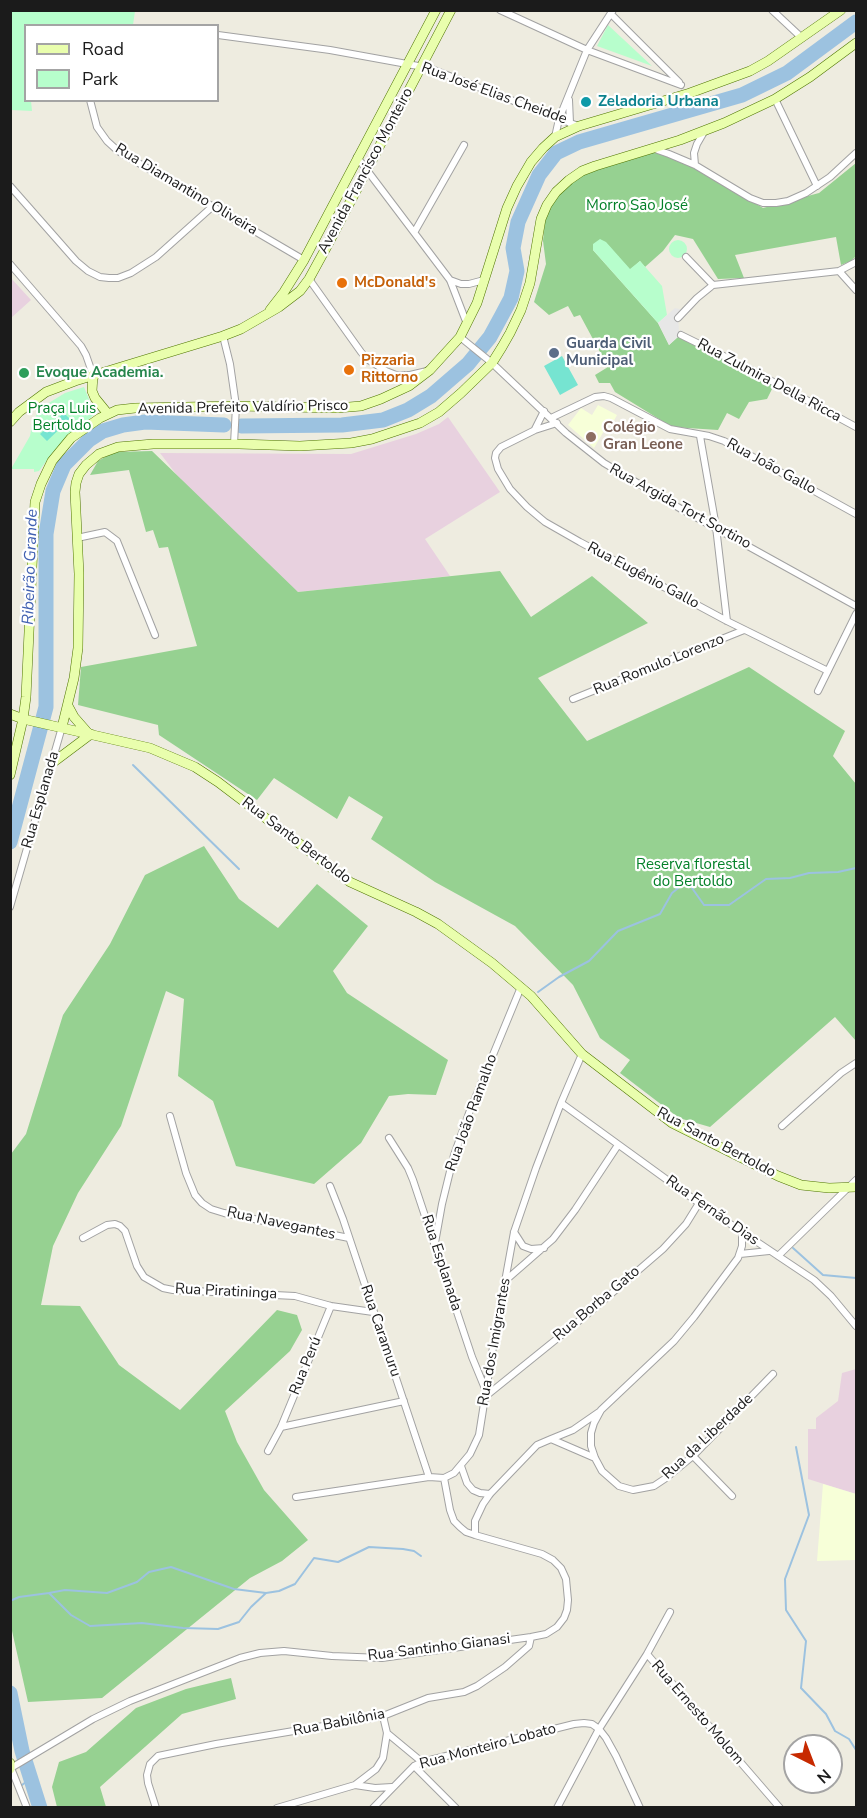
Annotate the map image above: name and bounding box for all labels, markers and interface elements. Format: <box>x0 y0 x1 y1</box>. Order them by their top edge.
legend <box>24 24 219 102</box>
text: Road <box>82 37 124 61</box>
street label: Rua José Elias Cheidde <box>419 59 569 129</box>
text: Park <box>82 67 118 91</box>
street label: Avenida Francisco Monteiro <box>315 85 417 257</box>
place label: Zeladoria Urbana <box>598 93 719 111</box>
marker: Zeladoria Urbana <box>579 95 593 109</box>
street label: Rua Diamantino Oliveira <box>111 140 261 240</box>
park label: Morro São José <box>586 197 688 215</box>
place label: McDonald's <box>354 274 436 292</box>
marker: McDonald's <box>335 276 349 290</box>
place label: Guarda Civil Municipal <box>566 335 651 370</box>
street label: Rua Zulmira Della Ricca <box>694 335 844 427</box>
marker: Guarda Civil Municipal <box>547 346 561 360</box>
place label: Pizzaria Rittorno <box>361 352 418 387</box>
marker: Pizzaria Rittorno <box>342 363 356 377</box>
place label: Evoque Academia. <box>36 364 163 382</box>
marker: Evoque Academia. <box>17 366 31 380</box>
street label: Avenida Prefeito Valdírio Prisco <box>138 397 348 419</box>
park label: Praça Luis Bertoldo <box>28 400 96 435</box>
place label: Colégio Gran Leone <box>603 419 683 454</box>
marker: Colégio Gran Leone <box>584 430 598 444</box>
street label: Rua João Gallo <box>723 435 819 499</box>
street label: Rua Argida Tort Sortino <box>606 461 754 553</box>
water label: Ribeirão Grande <box>19 509 43 625</box>
street label: Rua Eugênio Gallo <box>584 539 702 613</box>
street label: Rua Romulo Lorenzo <box>591 631 727 699</box>
street label: Rua Esplanada <box>19 749 63 851</box>
street label: Rua Santo Bertoldo <box>238 794 354 888</box>
park label: Reserva florestal do Bertoldo <box>636 856 750 891</box>
street label: Rua João Ramalho <box>442 1052 502 1174</box>
street label: Rua Santo Bertoldo <box>653 1104 779 1182</box>
street label: Rua Fernão Dias <box>662 1172 762 1250</box>
street label: Rua Navegantes <box>225 1204 337 1244</box>
street label: Rua Esplanada <box>417 1212 465 1314</box>
street label: Rua Borba Gato <box>550 1263 644 1345</box>
street label: Rua dos Imigrantes <box>475 1277 515 1407</box>
street label: Rua Piratininga <box>174 1280 278 1304</box>
street label: Rua Caramuru <box>356 1283 404 1379</box>
street label: Rua Perú <box>286 1334 326 1398</box>
street label: Rua da Liberdade <box>659 1390 757 1484</box>
street label: Rua Santinho Gianasi <box>367 1630 511 1666</box>
street label: Rua Ernesto Molom <box>647 1657 747 1769</box>
street label: Rua Babilônia <box>292 1705 386 1741</box>
street label: Rua Monteiro Lobato <box>418 1720 558 1774</box>
north arrow <box>783 1734 843 1794</box>
text: N <box>812 1764 836 1788</box>

